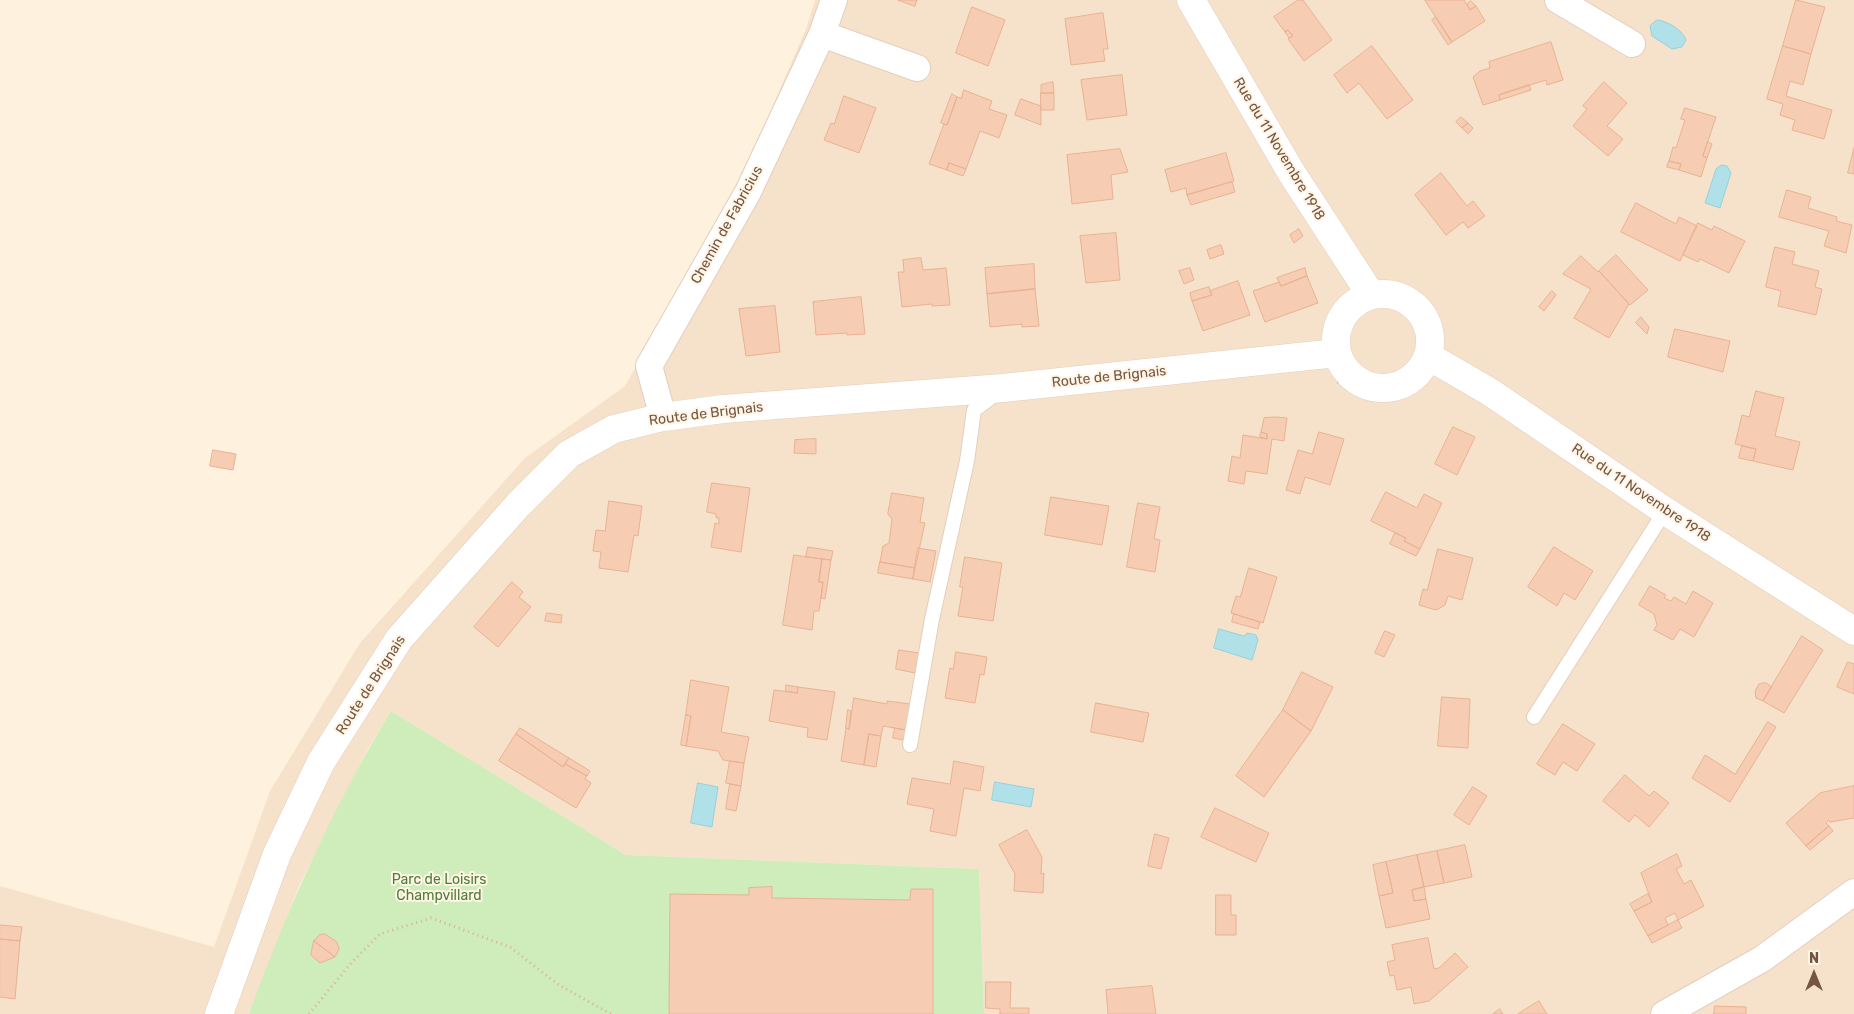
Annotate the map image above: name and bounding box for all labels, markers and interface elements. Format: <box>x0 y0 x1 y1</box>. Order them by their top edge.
street label: Rue du 11 Novembre 1918 <box>1230 75 1328 223</box>
street label: Chemin de Fabricius <box>688 163 766 287</box>
street label: Route de Brignais <box>1051 363 1167 391</box>
street label: Route de Brignais <box>648 399 764 429</box>
street label: Rue du 11 Novembre 1918 <box>1568 440 1714 546</box>
street label: Route de Brignais <box>333 632 409 738</box>
park label: Parc de Loisirs Champvillard <box>392 872 486 904</box>
north arrow <box>1789 949 1839 999</box>
text: N <box>1809 950 1819 967</box>

